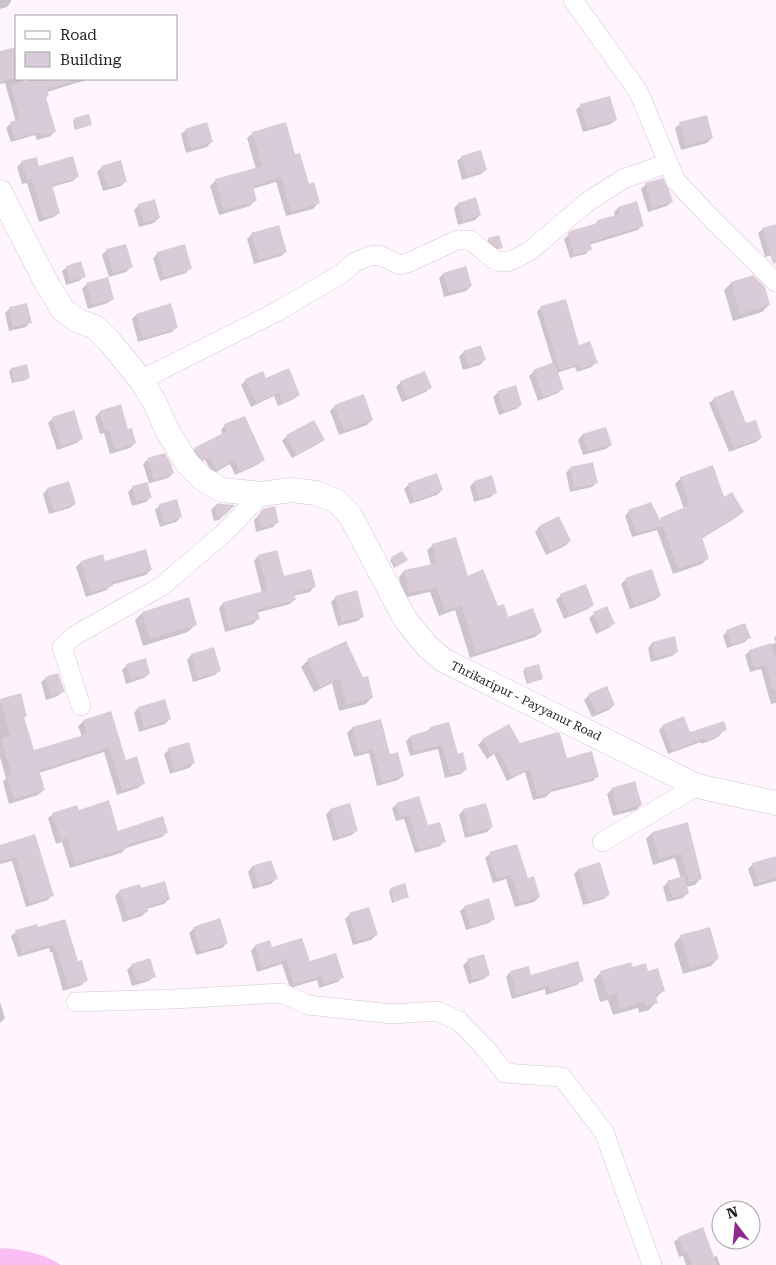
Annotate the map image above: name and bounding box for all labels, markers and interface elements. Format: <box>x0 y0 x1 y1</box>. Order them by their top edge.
legend <box>15 15 178 80</box>
text: Road <box>60 26 97 44</box>
text: Building <box>60 51 122 69</box>
street label: Thrikaripur - Payyanur Road <box>449 658 604 744</box>
north arrow <box>711 1200 761 1250</box>
text: N <box>725 1203 740 1222</box>

